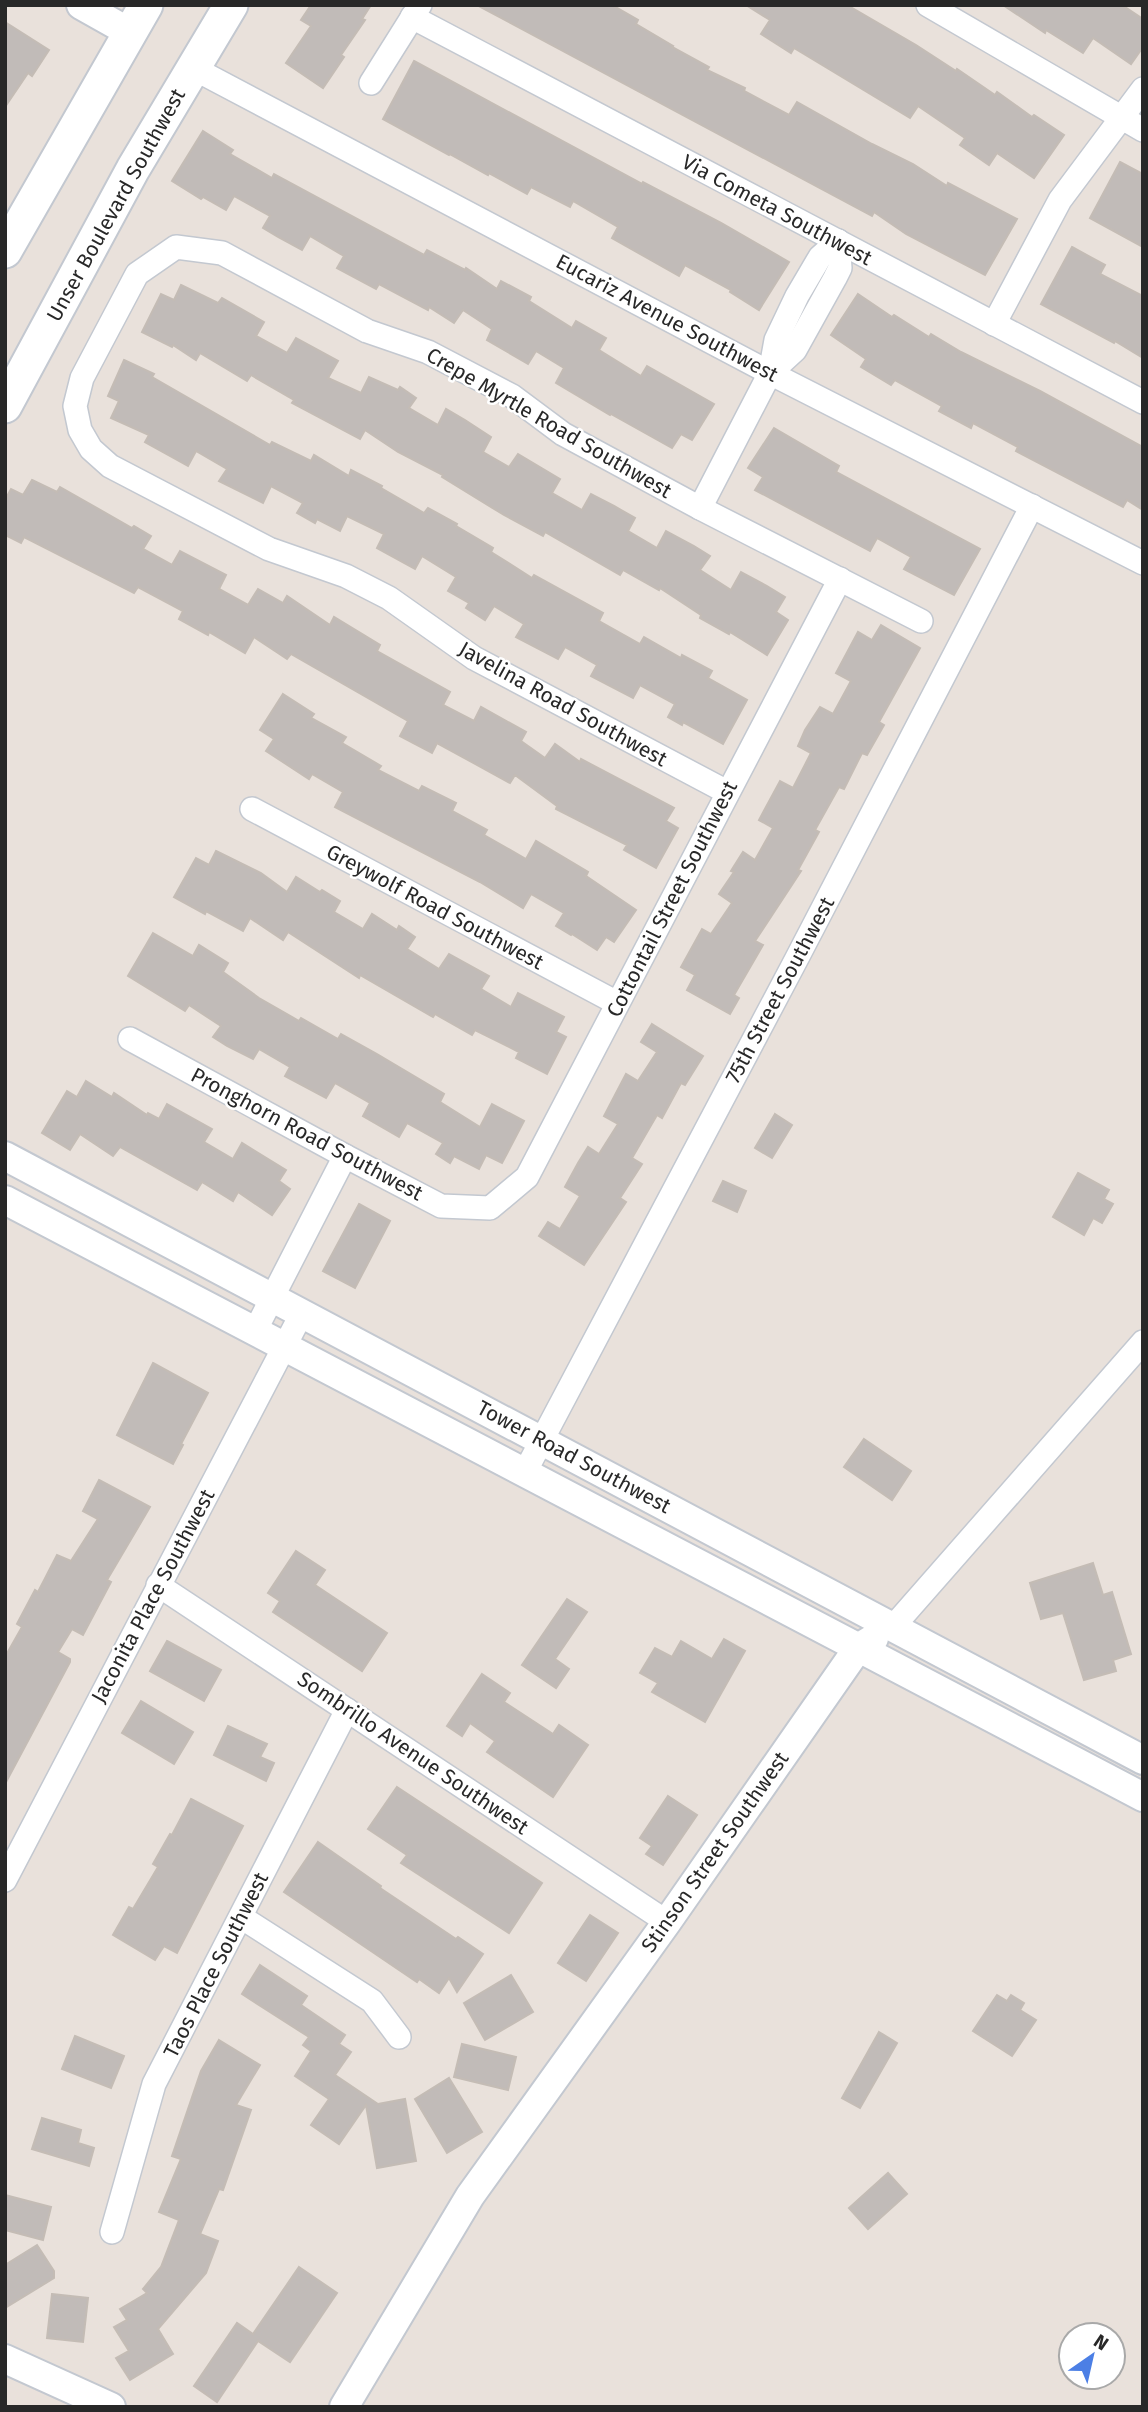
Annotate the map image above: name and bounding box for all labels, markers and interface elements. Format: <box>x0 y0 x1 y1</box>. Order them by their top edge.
street label: Unser Boulevard Southwest <box>41 84 191 326</box>
street label: Via Cometa Southwest <box>677 149 877 271</box>
street label: Eucariz Avenue Southwest <box>551 248 783 388</box>
street label: Crepe Myrtle Road Southwest <box>422 342 677 504</box>
street label: Javelina Road Southwest <box>454 636 672 772</box>
street label: Cottontail Street Southwest <box>601 776 743 1022</box>
street label: Greywolf Road Southwest <box>322 839 548 976</box>
street label: 75th Street Southwest <box>720 892 840 1088</box>
street label: Pronghorn Road Southwest <box>187 1062 428 1206</box>
street label: Tower Road Southwest <box>473 1395 676 1519</box>
street label: Jaconita Place Southwest <box>86 1484 221 1707</box>
street label: Sombrillo Avenue Southwest <box>292 1666 534 1840</box>
street label: Stinson Street Southwest <box>636 1746 795 1958</box>
street label: Taos Place Southwest <box>158 1868 274 2062</box>
north arrow <box>1057 2321 1127 2391</box>
text: N <box>1090 2329 1113 2355</box>

